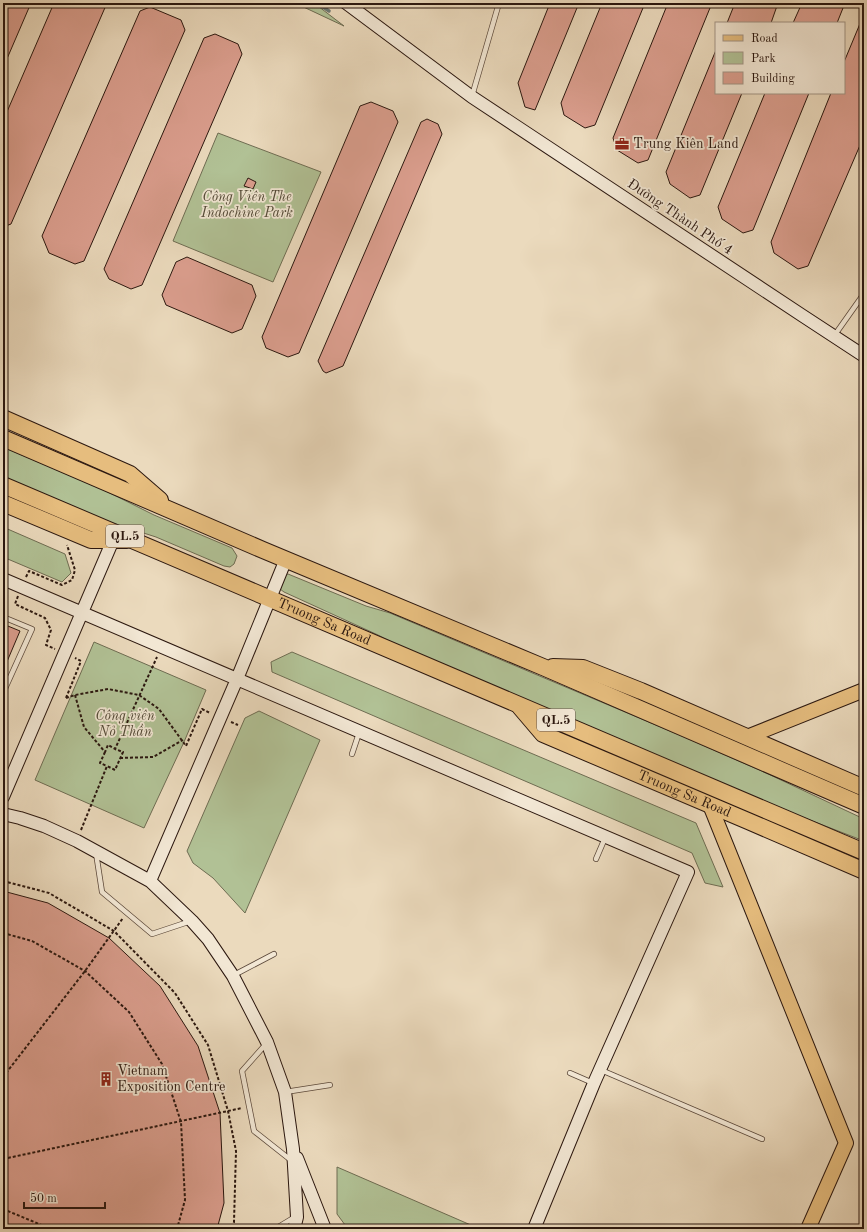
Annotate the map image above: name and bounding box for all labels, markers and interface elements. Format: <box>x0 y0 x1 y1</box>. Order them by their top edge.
legend <box>715 22 845 94</box>
text: Road <box>751 33 778 45</box>
text: Park <box>751 53 776 65</box>
text: Building <box>751 73 795 85</box>
office icon: Trung Kiên Land <box>614 136 630 152</box>
place label: Trung Kiên Land <box>633 137 739 151</box>
street label: Đường Thành Phố 4 <box>625 176 736 257</box>
park label: Công Viên The Indochine Park <box>200 190 293 220</box>
road number: QL.5 <box>106 525 144 547</box>
street label: Truong Sa Road <box>275 596 373 648</box>
park label: Công viên Nỏ Thần <box>95 709 155 739</box>
road number: QL.5 <box>537 709 575 731</box>
street label: Truong Sa Road <box>636 768 733 820</box>
place label: Vietnam Exposition Centre <box>117 1064 226 1094</box>
building icon: Vietnam Exposition Centre <box>98 1071 114 1087</box>
scale bar <box>24 1184 105 1210</box>
text: 50 m <box>30 1192 57 1205</box>

